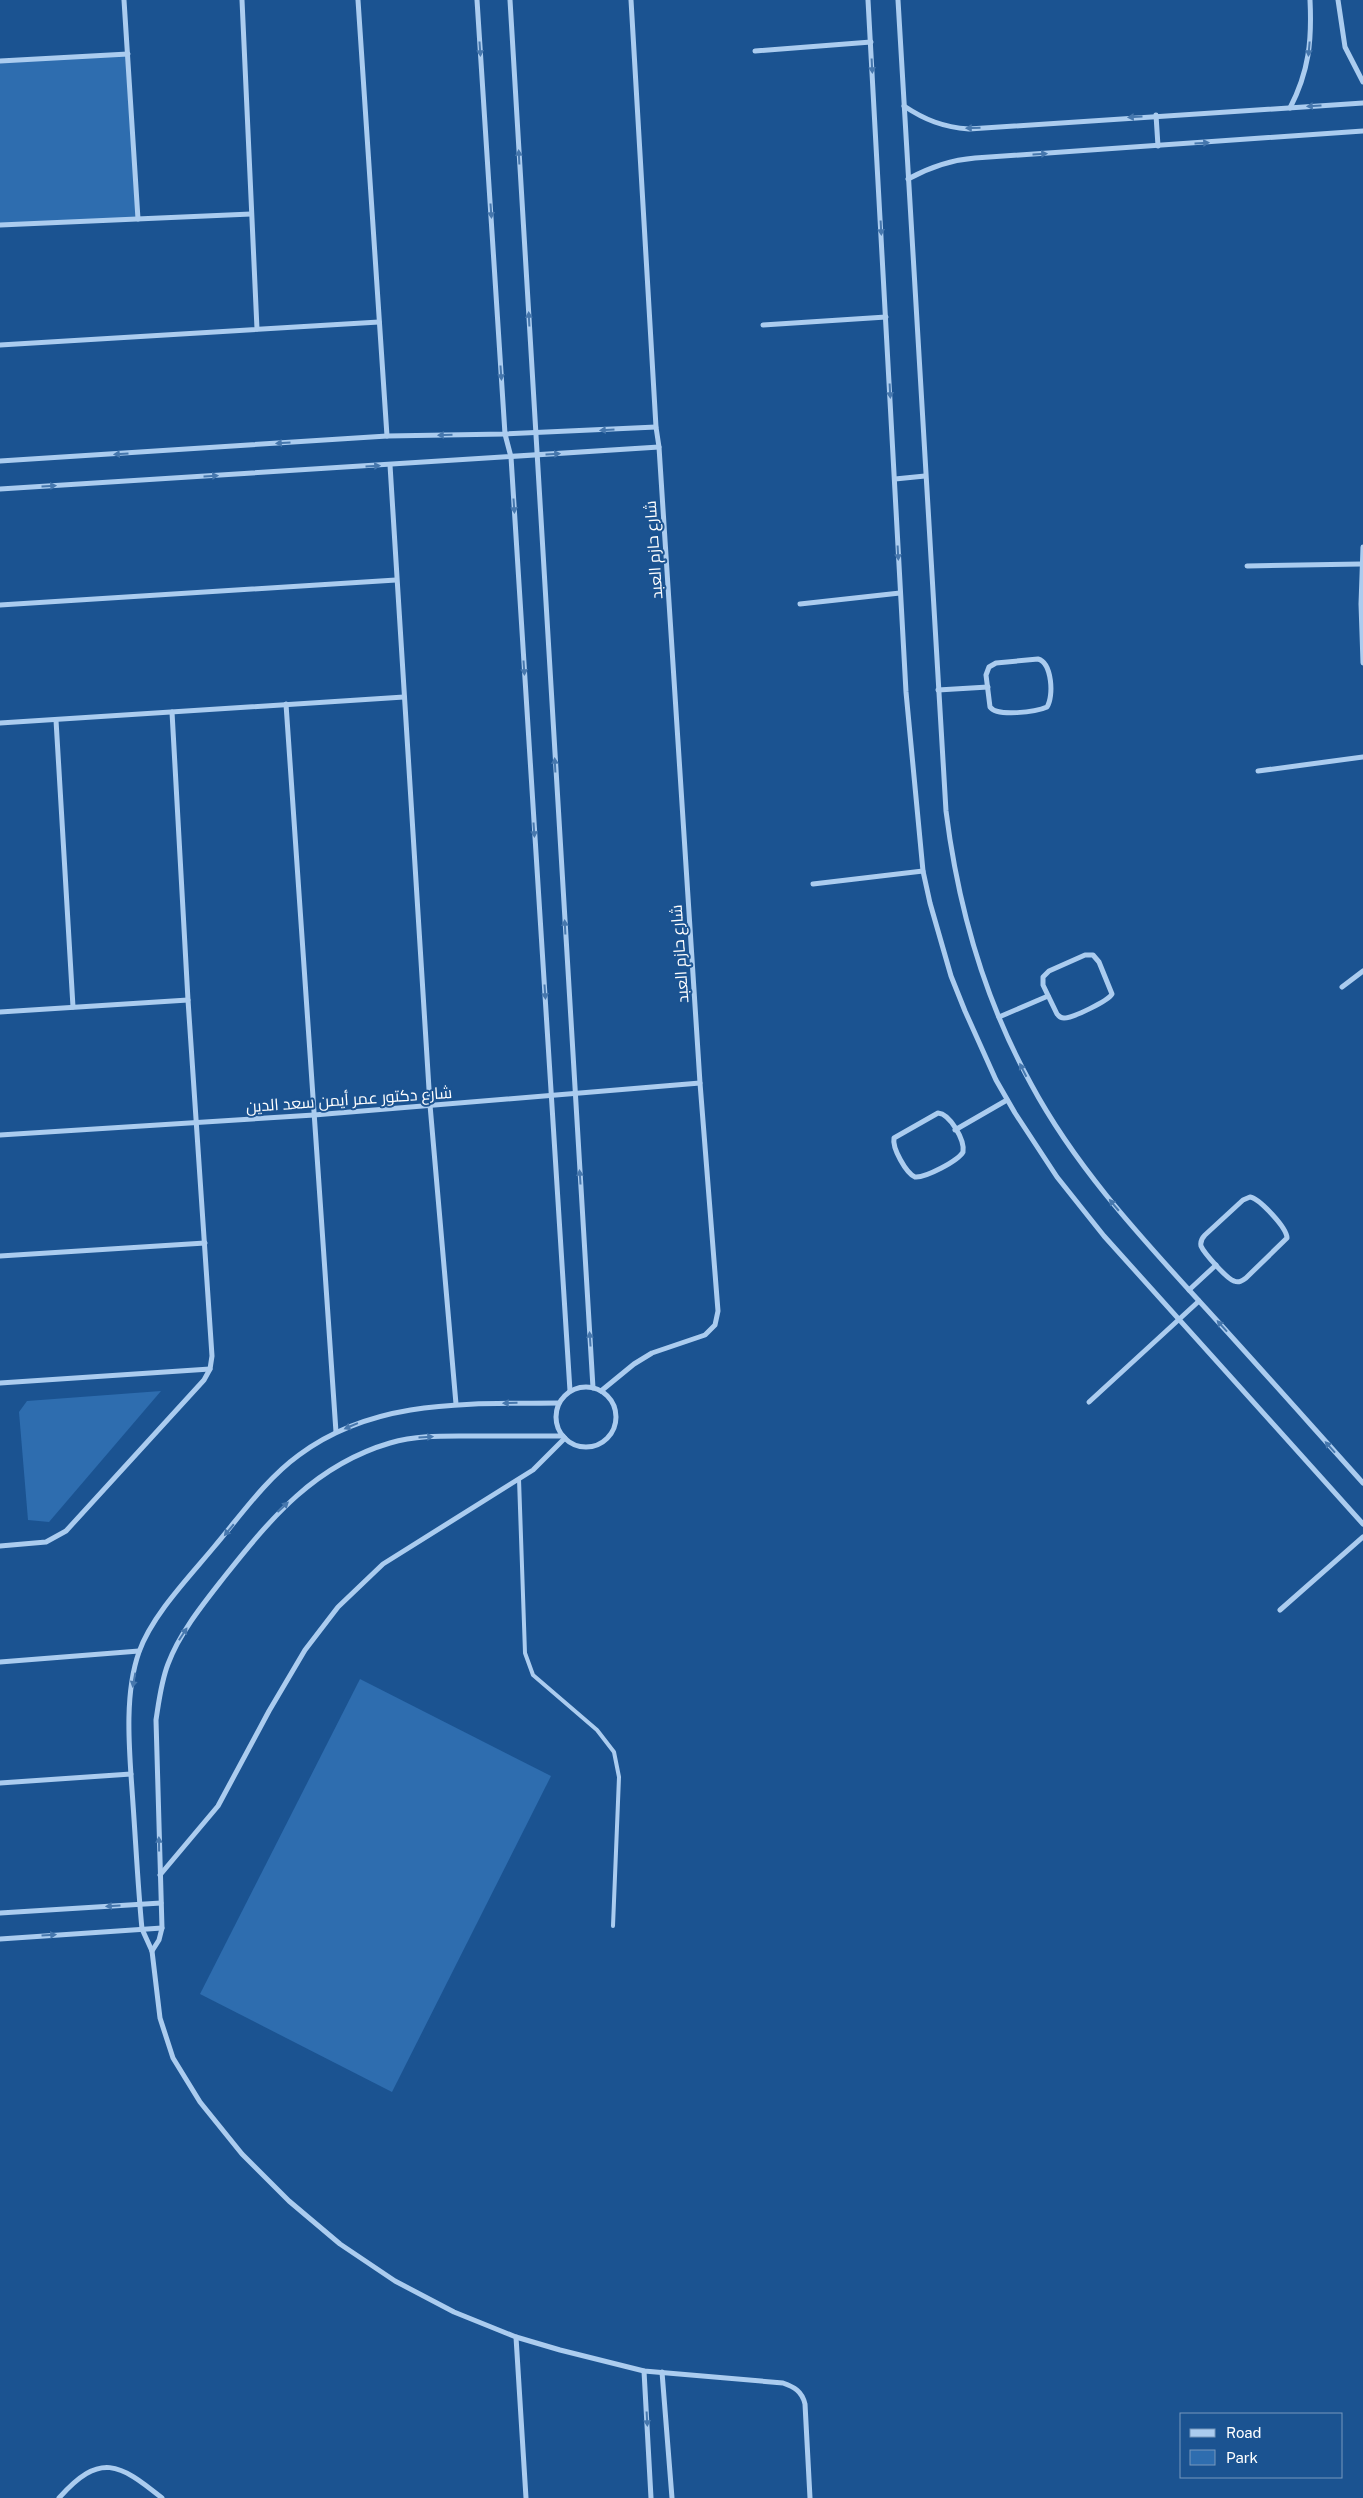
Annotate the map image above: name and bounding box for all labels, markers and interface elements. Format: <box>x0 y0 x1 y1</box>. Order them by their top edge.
one-way arrow <box>477 41 485 57</box>
one-way arrow <box>1305 41 1313 57</box>
one-way arrow <box>868 58 876 74</box>
one-way arrow <box>1306 103 1322 111</box>
one-way arrow <box>1126 113 1142 121</box>
one-way arrow <box>964 124 980 132</box>
one-way arrow <box>1194 139 1210 147</box>
one-way arrow <box>515 149 523 165</box>
one-way arrow <box>1032 149 1048 157</box>
one-way arrow <box>487 203 495 219</box>
one-way arrow <box>877 221 885 237</box>
one-way arrow <box>524 311 532 327</box>
one-way arrow <box>498 365 506 381</box>
one-way arrow <box>886 383 894 399</box>
one-way arrow <box>599 426 615 434</box>
one-way arrow <box>437 432 453 440</box>
one-way arrow <box>275 440 291 448</box>
one-way arrow <box>112 450 128 458</box>
one-way arrow <box>545 450 561 458</box>
one-way arrow <box>365 461 381 469</box>
one-way arrow <box>203 471 219 479</box>
one-way arrow <box>41 481 57 489</box>
one-way arrow <box>510 498 518 514</box>
street label: شارع حازم العبد <box>641 500 668 600</box>
one-way arrow <box>895 545 903 561</box>
one-way arrow <box>521 660 529 676</box>
one-way arrow <box>550 757 558 773</box>
one-way arrow <box>531 822 539 838</box>
street label: شارع حازم العبد <box>667 904 694 1004</box>
one-way arrow <box>560 919 568 935</box>
one-way arrow <box>541 984 549 1000</box>
one-way arrow <box>1019 1063 1027 1077</box>
street label: شارع دكتور عمر أيمن سعد الدين <box>245 1083 453 1118</box>
one-way arrow <box>576 1169 584 1185</box>
one-way arrow <box>1108 1199 1119 1212</box>
one-way arrow <box>1216 1321 1228 1333</box>
one-way arrow <box>586 1331 594 1347</box>
one-way arrow <box>502 1399 518 1407</box>
one-way arrow <box>344 1423 358 1431</box>
one-way arrow <box>419 1433 435 1441</box>
one-way arrow <box>1325 1441 1336 1454</box>
one-way arrow <box>277 1501 289 1513</box>
one-way arrow <box>223 1523 234 1536</box>
one-way arrow <box>178 1628 188 1641</box>
one-way arrow <box>130 1672 138 1687</box>
one-way arrow <box>155 1836 163 1852</box>
one-way arrow <box>104 1902 120 1910</box>
one-way arrow <box>41 1931 57 1939</box>
one-way arrow <box>643 2411 651 2427</box>
legend <box>1180 2413 1343 2478</box>
text: Road <box>1226 2424 1262 2441</box>
text: Park <box>1226 2449 1258 2466</box>

